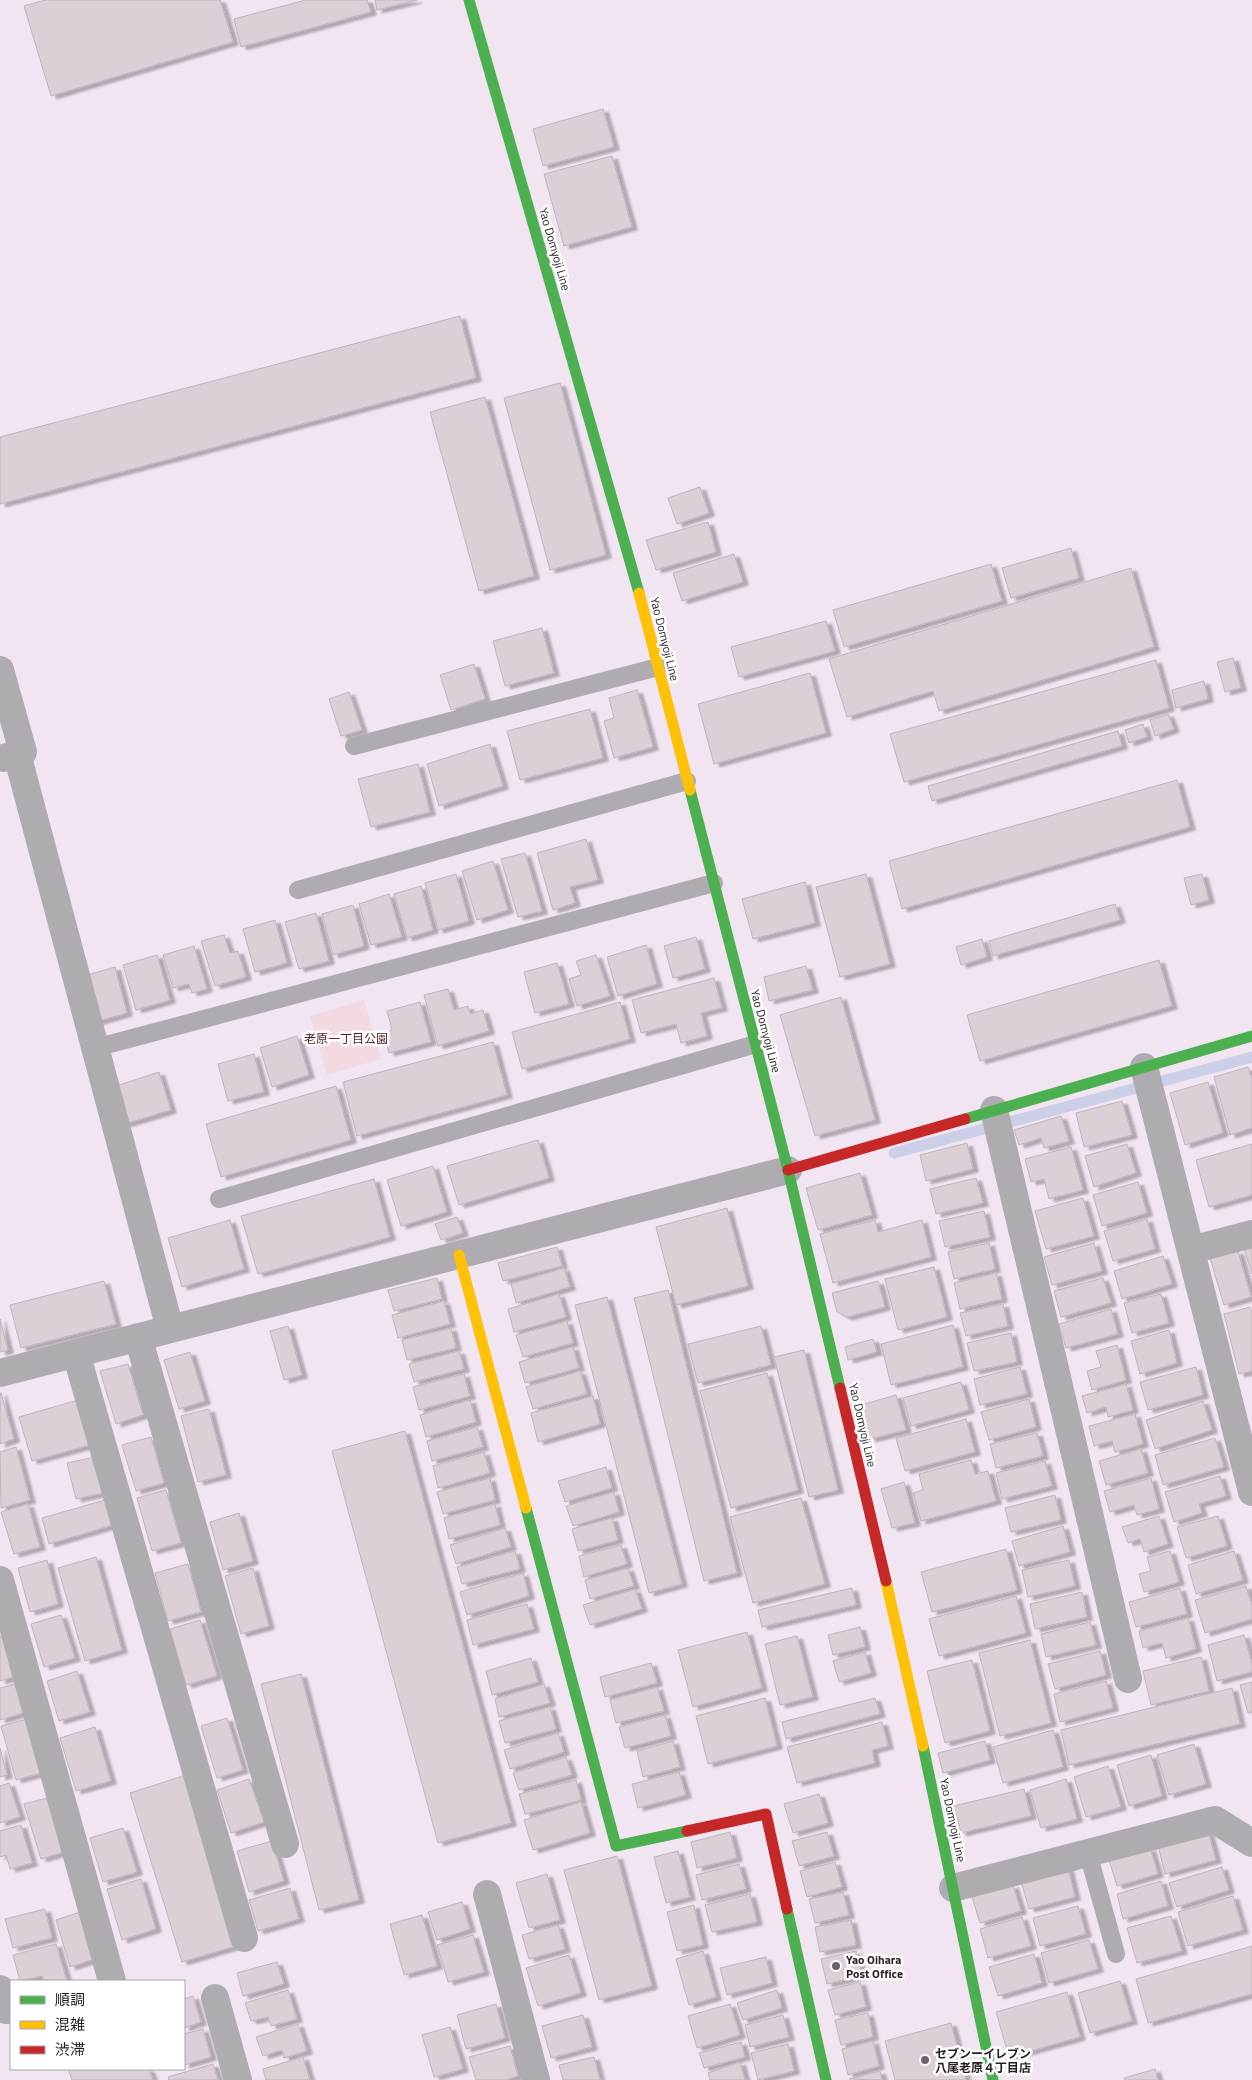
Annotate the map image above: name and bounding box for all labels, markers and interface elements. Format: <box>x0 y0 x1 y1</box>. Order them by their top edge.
street label: Yao Domyoji Line <box>534 205 576 293</box>
street label: Yao Domyoji Line <box>645 595 685 683</box>
street label: Yao Domyoji Line <box>746 987 786 1075</box>
park label: 老原一丁目公園 <box>304 1029 388 1048</box>
street label: Yao Domyoji Line <box>844 1381 882 1469</box>
street label: Yao Domyoji Line <box>935 1776 971 1864</box>
place label: Yao Oihara Post Office <box>846 1950 903 1983</box>
marker: Yao Oihara Post Office <box>830 1960 842 1972</box>
legend <box>10 1980 185 2070</box>
text: 順調 <box>55 1988 85 2011</box>
text: 混雑 <box>55 2013 85 2036</box>
text: 渋滞 <box>55 2038 85 2061</box>
place label: セブンーイレブン 八尾老原４丁目店 <box>935 2044 1031 2077</box>
marker: セブンーイレブン 八尾老原４丁目店 <box>919 2054 931 2066</box>

